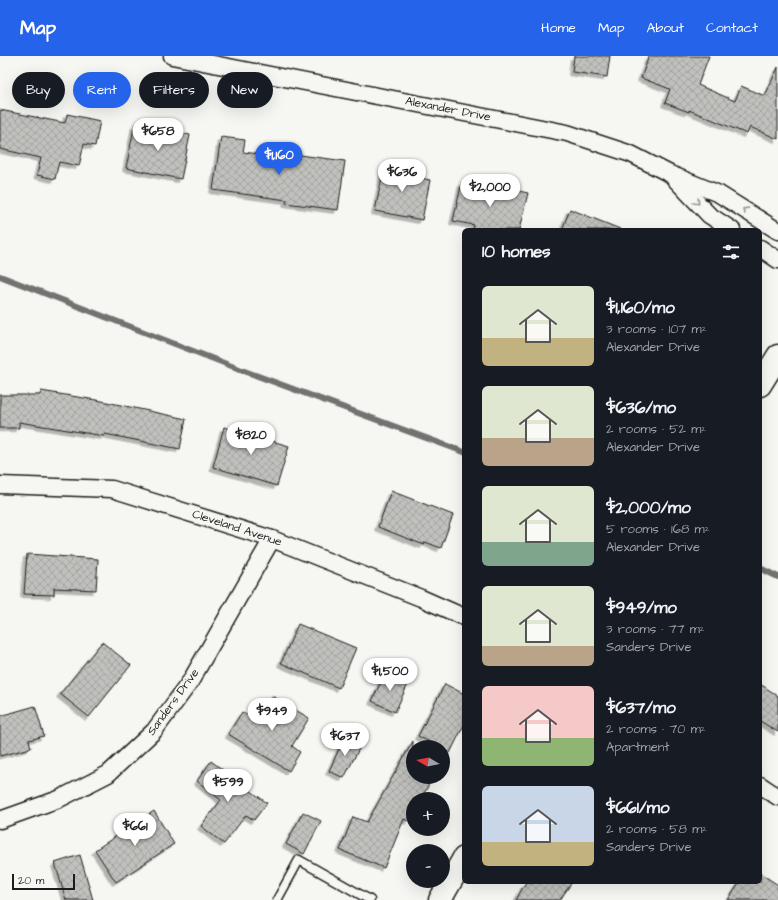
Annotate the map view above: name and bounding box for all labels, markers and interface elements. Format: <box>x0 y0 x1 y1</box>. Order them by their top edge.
text: Map <box>20 15 56 42</box>
text: Home <box>541 18 576 38</box>
text: Map <box>598 18 624 38</box>
text: About <box>646 18 684 38</box>
text: Contact <box>706 18 758 38</box>
chip: Buy <box>12 72 65 108</box>
chip: Rent <box>73 72 131 108</box>
chip: Filters <box>139 72 209 108</box>
chip: New <box>217 72 273 108</box>
street label: Alexander Drive <box>404 92 493 126</box>
pin: $658 <box>134 118 182 152</box>
text: $658 <box>141 122 175 140</box>
pin: $1,160 <box>246 142 312 176</box>
text: $1,160 <box>264 146 294 164</box>
pin: $636 <box>378 159 426 193</box>
text: $636 <box>387 163 417 181</box>
pin: $2,000 <box>457 174 523 208</box>
text: $2,000 <box>469 178 511 196</box>
one-way arrow <box>692 198 699 205</box>
one-way arrow <box>742 208 749 215</box>
text: 10 homes <box>482 240 551 264</box>
icon: filters <box>720 241 742 263</box>
text: $1,160/mo <box>606 296 675 320</box>
icon: home <box>514 302 562 350</box>
text: 3 rooms · 107 m² <box>606 320 707 338</box>
text: Alexander Drive <box>606 338 700 356</box>
text: $636/mo <box>606 396 676 420</box>
icon: home <box>514 402 562 450</box>
text: 2 rooms · 52 m² <box>606 420 706 438</box>
pin: $820 <box>227 422 275 456</box>
text: $820 <box>235 426 267 444</box>
text: Alexander Drive <box>606 438 700 456</box>
text: $2,000/mo <box>606 496 691 520</box>
icon: home <box>514 502 562 550</box>
street label: Cleveland Avenue <box>190 505 285 551</box>
text: 5 rooms · 168 m² <box>606 520 710 538</box>
text: Alexander Drive <box>606 538 700 556</box>
text: $949/mo <box>606 596 677 620</box>
icon: home <box>514 602 562 650</box>
text: 3 rooms · 77 m² <box>606 620 705 638</box>
text: Sanders Drive <box>606 638 691 656</box>
pin: $1,500 <box>357 658 423 692</box>
text: $1,500 <box>372 662 408 680</box>
street label: Sanders Drive <box>143 665 203 739</box>
text: $637/mo <box>606 696 676 720</box>
pin: $949 <box>248 698 296 732</box>
text: $949 <box>257 702 287 720</box>
icon: home <box>514 702 562 750</box>
text: 2 rooms · 70 m² <box>606 720 706 738</box>
pin: $637 <box>321 723 369 757</box>
text: $637 <box>330 727 360 745</box>
text: Apartment <box>606 738 670 756</box>
north arrow <box>406 740 450 784</box>
map controls <box>406 740 450 888</box>
pin: $599 <box>204 769 252 803</box>
text: $599 <box>212 773 244 791</box>
button: + <box>406 792 450 836</box>
text: $661/mo <box>606 796 669 820</box>
icon: home <box>514 802 562 850</box>
pin: $661 <box>111 813 159 847</box>
text: $661 <box>122 817 148 835</box>
text: 2 rooms · 58 m² <box>606 820 707 838</box>
text: Sanders Drive <box>606 838 691 856</box>
button: − <box>406 844 450 888</box>
scale bar <box>12 872 75 891</box>
text: 20 m <box>18 873 44 888</box>

